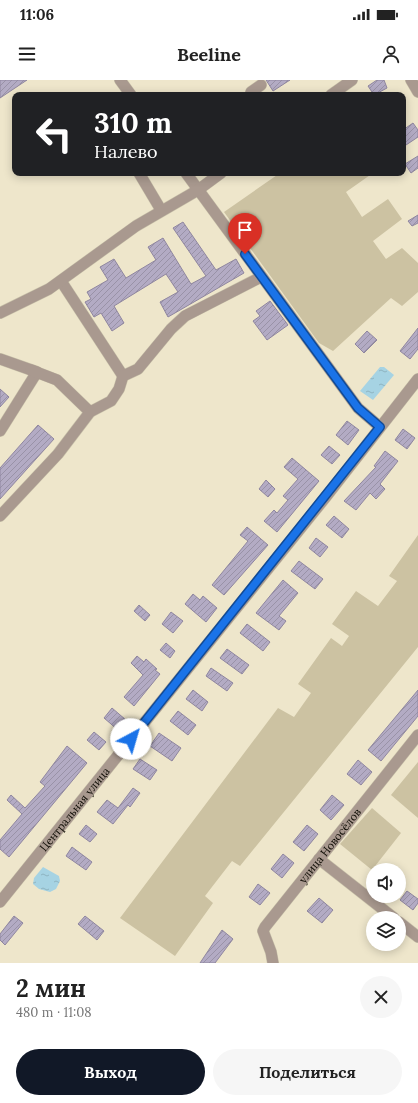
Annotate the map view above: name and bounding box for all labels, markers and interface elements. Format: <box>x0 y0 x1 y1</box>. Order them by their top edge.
text: 11:06 <box>20 5 54 24</box>
icon: menu <box>16 43 38 65</box>
text: Beeline <box>177 43 241 66</box>
icon: person <box>380 43 402 65</box>
text: 310 m <box>94 105 172 141</box>
icon: left <box>28 108 80 160</box>
text: Налево <box>94 140 158 163</box>
pin <box>228 213 262 254</box>
icon: arrive <box>234 219 256 241</box>
position arrow <box>110 718 152 760</box>
street label: Центральная улица <box>37 764 113 854</box>
street label: улица Новосёлов <box>296 805 364 886</box>
map controls <box>366 863 406 951</box>
button: sound <box>366 863 406 903</box>
button: layers <box>366 911 406 951</box>
text: 2 мин <box>16 973 86 1004</box>
button: close <box>360 976 402 1018</box>
text: 480 m · 11:08 <box>16 1004 92 1021</box>
button: Выход <box>16 1049 205 1095</box>
button: Поделиться <box>213 1049 402 1095</box>

